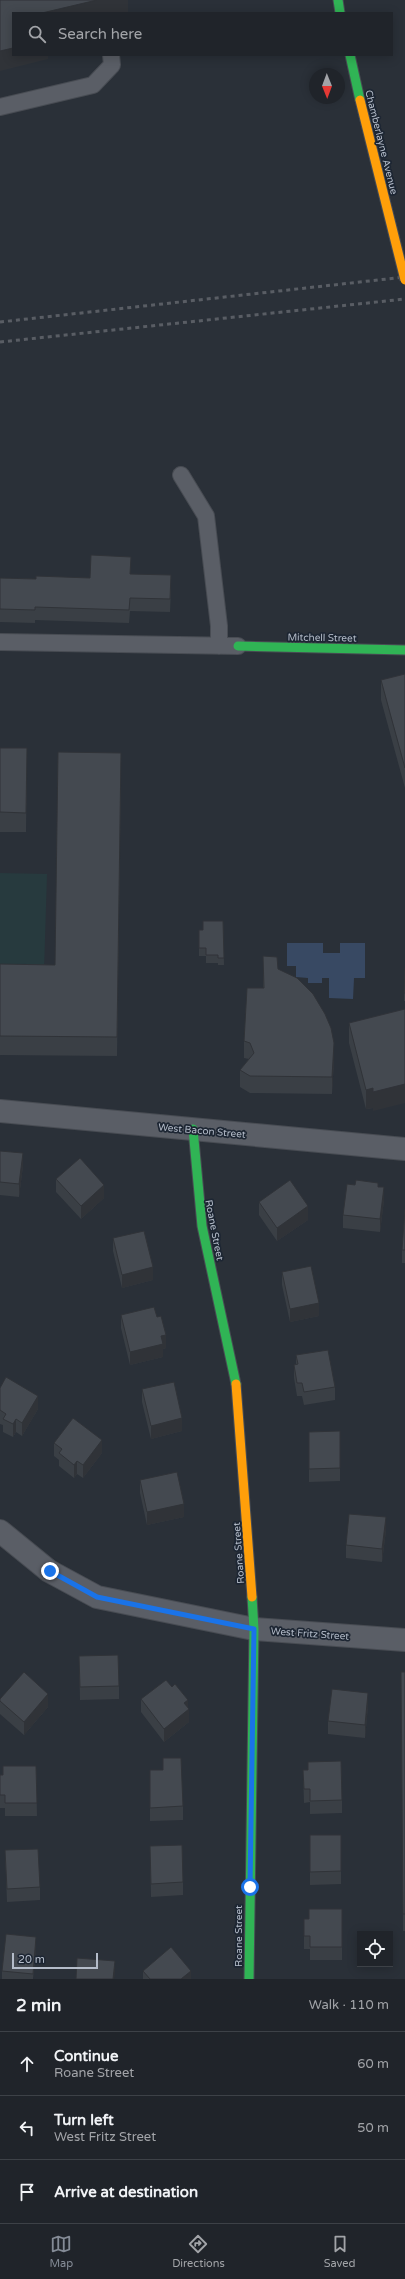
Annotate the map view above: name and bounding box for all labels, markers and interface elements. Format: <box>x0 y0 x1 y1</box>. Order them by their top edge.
search box <box>12 12 393 56</box>
icon: search <box>26 23 48 45</box>
text: Search here <box>58 25 142 43</box>
north arrow <box>309 68 345 104</box>
street label: Chamberlayne Avenue <box>362 89 400 196</box>
street label: Mitchell Street <box>287 631 357 645</box>
street label: West Bacon Street <box>158 1121 246 1141</box>
street label: Roane Street <box>202 1199 226 1262</box>
street label: Roane Street <box>231 1522 247 1584</box>
route end <box>41 1562 59 1580</box>
street label: West Fritz Street <box>270 1625 350 1643</box>
route start <box>241 1878 259 1896</box>
street label: Roane Street <box>233 1905 245 1967</box>
map controls <box>357 1931 393 1967</box>
button: locate <box>357 1931 393 1967</box>
scale bar <box>12 1951 98 1970</box>
text: 20 m <box>18 1953 45 1966</box>
text: 2 min <box>16 1995 61 2016</box>
text: Walk · 110 m <box>309 1997 389 2013</box>
text: Continue <box>54 2047 118 2065</box>
icon: ahead <box>16 2053 38 2075</box>
text: 60 m <box>357 2056 389 2072</box>
text: Roane Street <box>54 2065 134 2081</box>
text: Turn left <box>54 2111 114 2129</box>
icon: left <box>16 2117 38 2139</box>
text: 50 m <box>357 2120 389 2136</box>
text: West Fritz Street <box>54 2129 156 2145</box>
icon: arrive <box>16 2181 38 2203</box>
text: Arrive at destination <box>54 2183 198 2201</box>
tab: Map <box>49 2233 73 2270</box>
tab: Directions <box>172 2233 225 2270</box>
tab: Saved <box>324 2233 356 2270</box>

